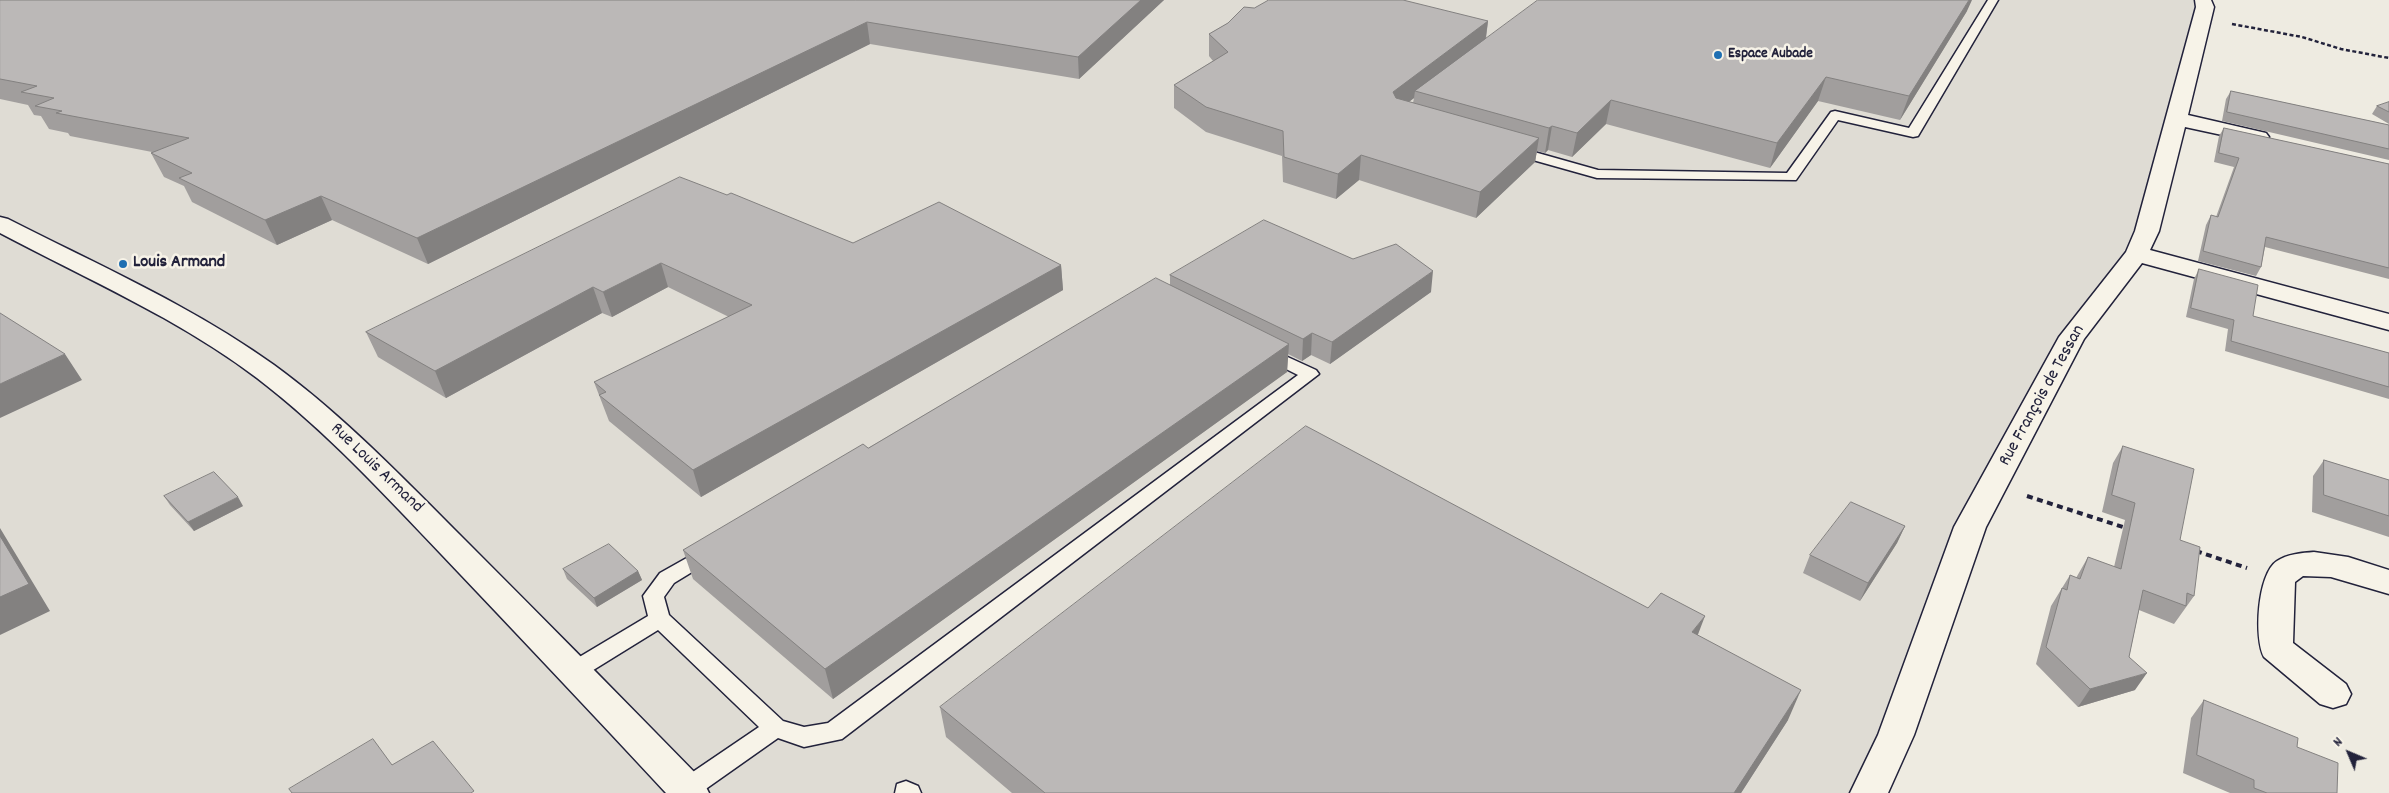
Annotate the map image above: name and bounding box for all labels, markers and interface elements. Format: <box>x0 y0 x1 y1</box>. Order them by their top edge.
place label: Espace Aubade <box>1728 46 1813 64</box>
marker: Espace Aubade <box>1712 49 1724 61</box>
place label: Louis Armand <box>133 253 225 275</box>
marker: Louis Armand <box>117 258 129 270</box>
street label: Rue François de Tessan <box>1995 322 2091 470</box>
street label: Rue Louis Armand <box>325 419 427 519</box>
north arrow <box>2324 728 2374 778</box>
text: N <box>2329 733 2348 752</box>

